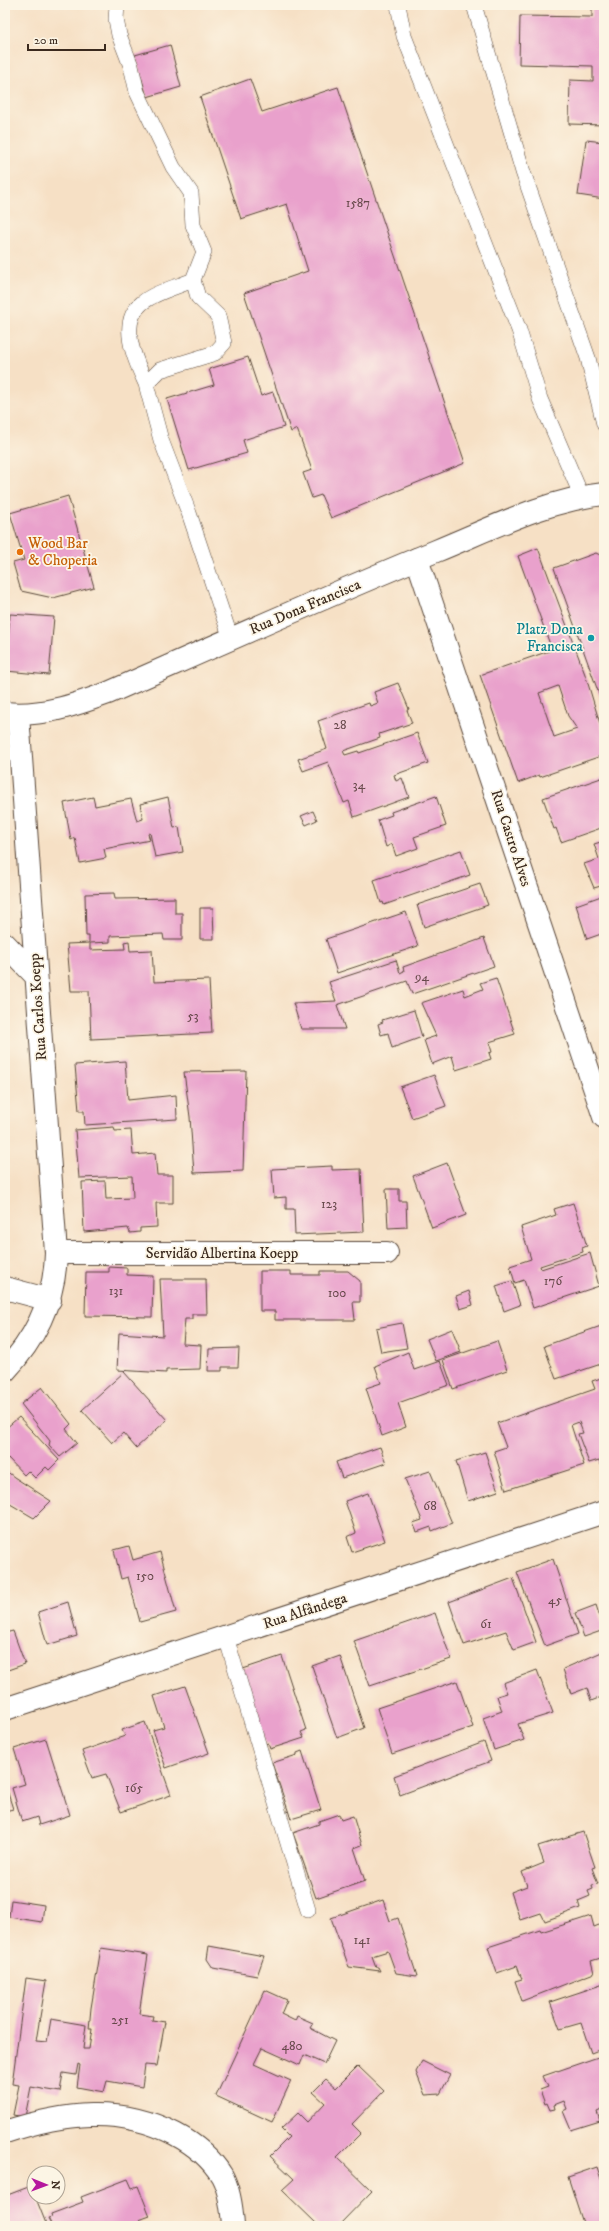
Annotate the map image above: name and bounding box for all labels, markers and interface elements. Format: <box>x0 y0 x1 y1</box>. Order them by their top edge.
scale bar <box>28 26 105 52</box>
text: 20 m <box>34 33 58 48</box>
house number: 1587 <box>346 195 370 211</box>
place label: Wood Bar & Choperia <box>27 534 98 570</box>
marker: Wood Bar & Choperia <box>15 547 25 557</box>
street label: Rua Dona Francisca <box>246 575 364 639</box>
place label: Platz Dona Francisca <box>516 620 584 656</box>
marker: Platz Dona Francisca <box>586 633 596 643</box>
house number: 28 <box>334 717 346 733</box>
house number: 34 <box>353 777 366 793</box>
street label: Rua Castro Alves <box>486 787 536 889</box>
street label: Rua Carlos Koepp <box>25 952 51 1061</box>
house number: 94 <box>414 969 429 985</box>
house number: 53 <box>187 1008 199 1024</box>
house number: 123 <box>321 1196 337 1212</box>
street label: Servidão Albertina Koepp <box>146 1244 299 1263</box>
house number: 176 <box>544 1273 563 1289</box>
house number: 131 <box>109 1283 123 1299</box>
house number: 100 <box>328 1285 346 1301</box>
house number: 68 <box>423 1498 437 1514</box>
house number: 150 <box>136 1568 154 1584</box>
street label: Rua Alfândega <box>261 1588 350 1634</box>
house number: 45 <box>548 1592 562 1608</box>
house number: 61 <box>480 1616 492 1632</box>
house number: 165 <box>125 1780 144 1796</box>
house number: 141 <box>353 1932 371 1948</box>
house number: 251 <box>111 2012 129 2028</box>
house number: 480 <box>282 2038 303 2054</box>
north arrow <box>26 2165 66 2205</box>
text: N <box>48 2181 62 2190</box>

